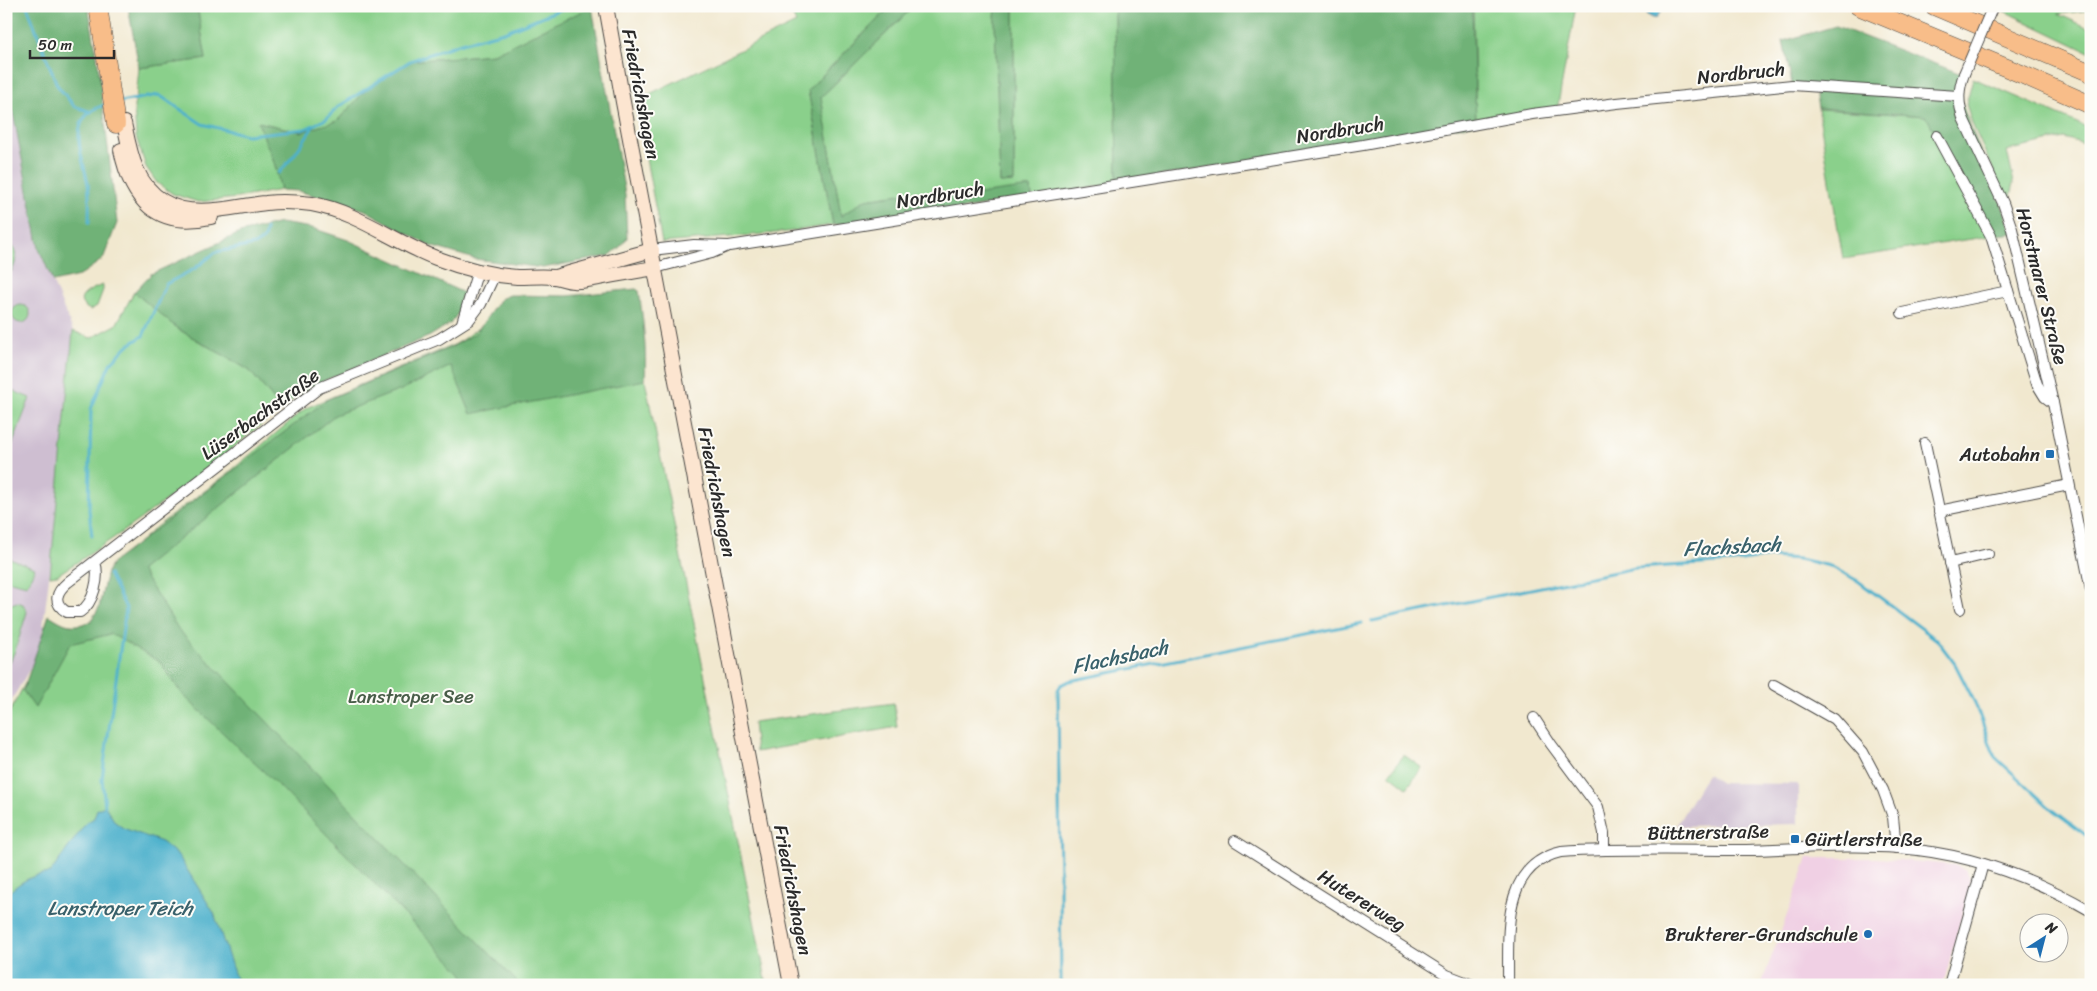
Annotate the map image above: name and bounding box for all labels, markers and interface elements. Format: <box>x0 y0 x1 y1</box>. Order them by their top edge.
street label: Friedrichshagen <box>612 26 670 162</box>
scale bar <box>30 28 114 60</box>
text: 50 m <box>38 32 73 58</box>
street label: Nordbruch <box>1695 52 1787 94</box>
street label: Nordbruch <box>1294 107 1386 153</box>
street label: Nordbruch <box>894 172 986 218</box>
street label: Horstmarer Straße <box>2006 204 2078 369</box>
street label: Lüserbachstraße <box>193 359 327 469</box>
street label: Friedrichshagen <box>688 424 746 560</box>
place label: Autobahn <box>1959 438 2040 471</box>
marker: Autobahn <box>2044 448 2056 460</box>
water label: Flachsbach <box>1682 527 1783 567</box>
water label: Flachsbach <box>1069 629 1173 684</box>
park label: Lanstroper See <box>348 680 474 713</box>
street label: Büttnerstraße <box>1647 814 1769 850</box>
street label: Friedrichshagen <box>764 822 822 958</box>
place label: Gürtlerstraße <box>1805 823 1922 856</box>
marker: Gürtlerstraße <box>1789 833 1801 845</box>
street label: Hutererweg <box>1311 860 1413 940</box>
water label: Lanstroper Teich <box>48 891 195 926</box>
north arrow <box>2020 914 2070 964</box>
text: N <box>2039 914 2063 941</box>
place label: Brukterer-Grundschule <box>1665 918 1858 951</box>
marker: Brukterer-Grundschule <box>1862 928 1874 940</box>

